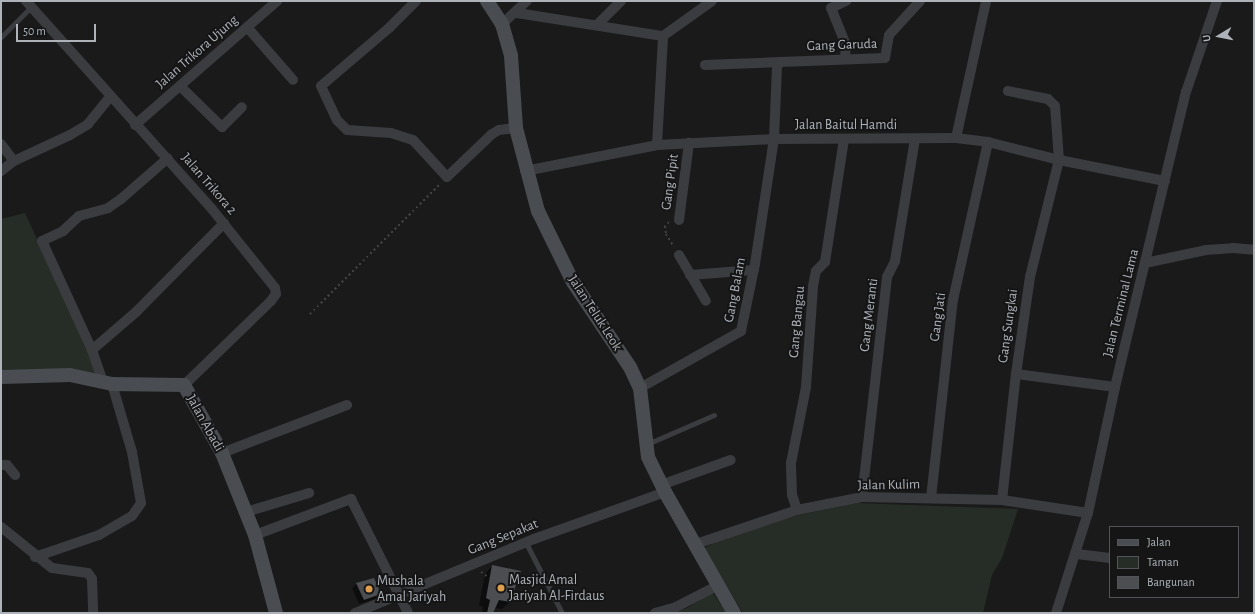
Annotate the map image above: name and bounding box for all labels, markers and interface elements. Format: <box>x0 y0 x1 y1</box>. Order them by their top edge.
street label: Jalan Trikora Ujung <box>153 12 241 92</box>
scale bar <box>18 16 98 42</box>
north arrow <box>1199 16 1239 56</box>
text: 50 m <box>23 25 46 37</box>
text: U <box>1201 34 1213 43</box>
street label: Gang Garuda <box>806 35 878 55</box>
street label: Jalan Baitul Hamdi <box>795 117 897 133</box>
street label: Jalan Trikora 2 <box>178 150 240 218</box>
street label: Gang Pipit <box>658 153 682 211</box>
street label: Jalan Terminal Lama <box>1099 247 1143 359</box>
street label: Gang Balam <box>720 256 750 324</box>
street label: Jalan Teluk Leok <box>564 272 626 354</box>
street label: Gang Meranti <box>856 277 882 353</box>
street label: Gang Bangau <box>785 285 809 359</box>
street label: Gang Sungkai <box>994 288 1022 364</box>
street label: Gang Jati <box>926 291 950 343</box>
street label: Jalan Abadi <box>183 392 227 454</box>
street label: Jalan Kulim <box>858 476 920 494</box>
street label: Gang Sepakat <box>465 515 541 559</box>
legend <box>1109 526 1239 598</box>
text: Jalan <box>1147 536 1171 548</box>
text: Taman <box>1147 556 1179 568</box>
place label: Masjid Amal Jariyah Al-Firdaus <box>509 572 605 604</box>
place label: Mushala Amal Jariyah <box>377 573 446 606</box>
text: Bangunan <box>1147 576 1195 588</box>
marker: Masjid Amal Jariyah Al-Firdaus <box>496 583 506 593</box>
marker: Mushala Amal Jariyah <box>364 584 374 594</box>

